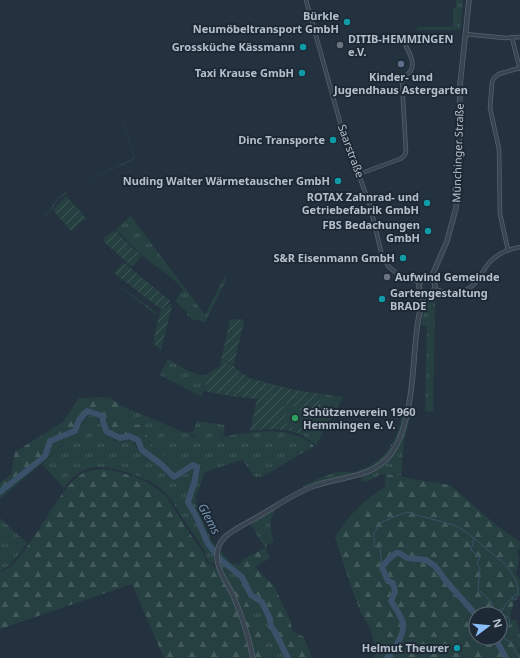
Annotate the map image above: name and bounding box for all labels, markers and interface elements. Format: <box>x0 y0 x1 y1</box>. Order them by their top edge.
place label: Bürkle Neumöbeltransport GmbH <box>193 8 339 36</box>
marker: Bürkle Neumöbeltransport GmbH <box>342 17 352 27</box>
place label: DITIB-HEMMINGEN e.V. <box>348 31 453 59</box>
place label: Grossküche Kässmann <box>172 39 295 54</box>
marker: DITIB-HEMMINGEN e.V. <box>335 40 345 50</box>
marker: Grossküche Kässmann <box>298 42 308 52</box>
marker: Kinder- und Jugendhaus Astergarten <box>396 59 406 69</box>
place label: Taxi Krause GmbH <box>195 65 294 80</box>
marker: Taxi Krause GmbH <box>297 68 307 78</box>
place label: Kinder- und Jugendhaus Astergarten <box>333 69 468 97</box>
street label: Münchinger Straße <box>448 103 467 203</box>
street label: Saarstraße <box>335 122 368 180</box>
place label: Dinc Transporte <box>238 132 325 147</box>
marker: Dinc Transporte <box>328 135 338 145</box>
place label: Nuding Walter Wärmetauscher GmbH <box>123 173 330 188</box>
marker: Nuding Walter Wärmetauscher GmbH <box>333 176 343 186</box>
place label: ROTAX Zahnrad- und Getriebefabrik GmbH <box>302 189 419 217</box>
marker: ROTAX Zahnrad- und Getriebefabrik GmbH <box>422 198 432 208</box>
place label: FBS Bedachungen GmbH <box>323 217 420 245</box>
marker: FBS Bedachungen GmbH <box>423 226 433 236</box>
place label: S&R Eisenmann GmbH <box>273 250 395 265</box>
marker: S&R Eisenmann GmbH <box>398 253 408 263</box>
place label: Aufwind Gemeinde <box>395 269 500 284</box>
marker: Aufwind Gemeinde <box>382 272 392 282</box>
place label: Gartengestaltung BRADE <box>390 285 488 313</box>
marker: Gartengestaltung BRADE <box>377 294 387 304</box>
place label: Schützenverein 1960 Hemmingen e. V. <box>303 404 416 432</box>
marker: Schützenverein 1960 Hemmingen e. V. <box>290 413 300 423</box>
water label: Glems <box>194 500 225 537</box>
north arrow <box>468 606 508 646</box>
text: N <box>490 617 507 629</box>
place label: Helmut Theurer <box>362 640 449 655</box>
marker: Helmut Theurer <box>452 643 462 653</box>

